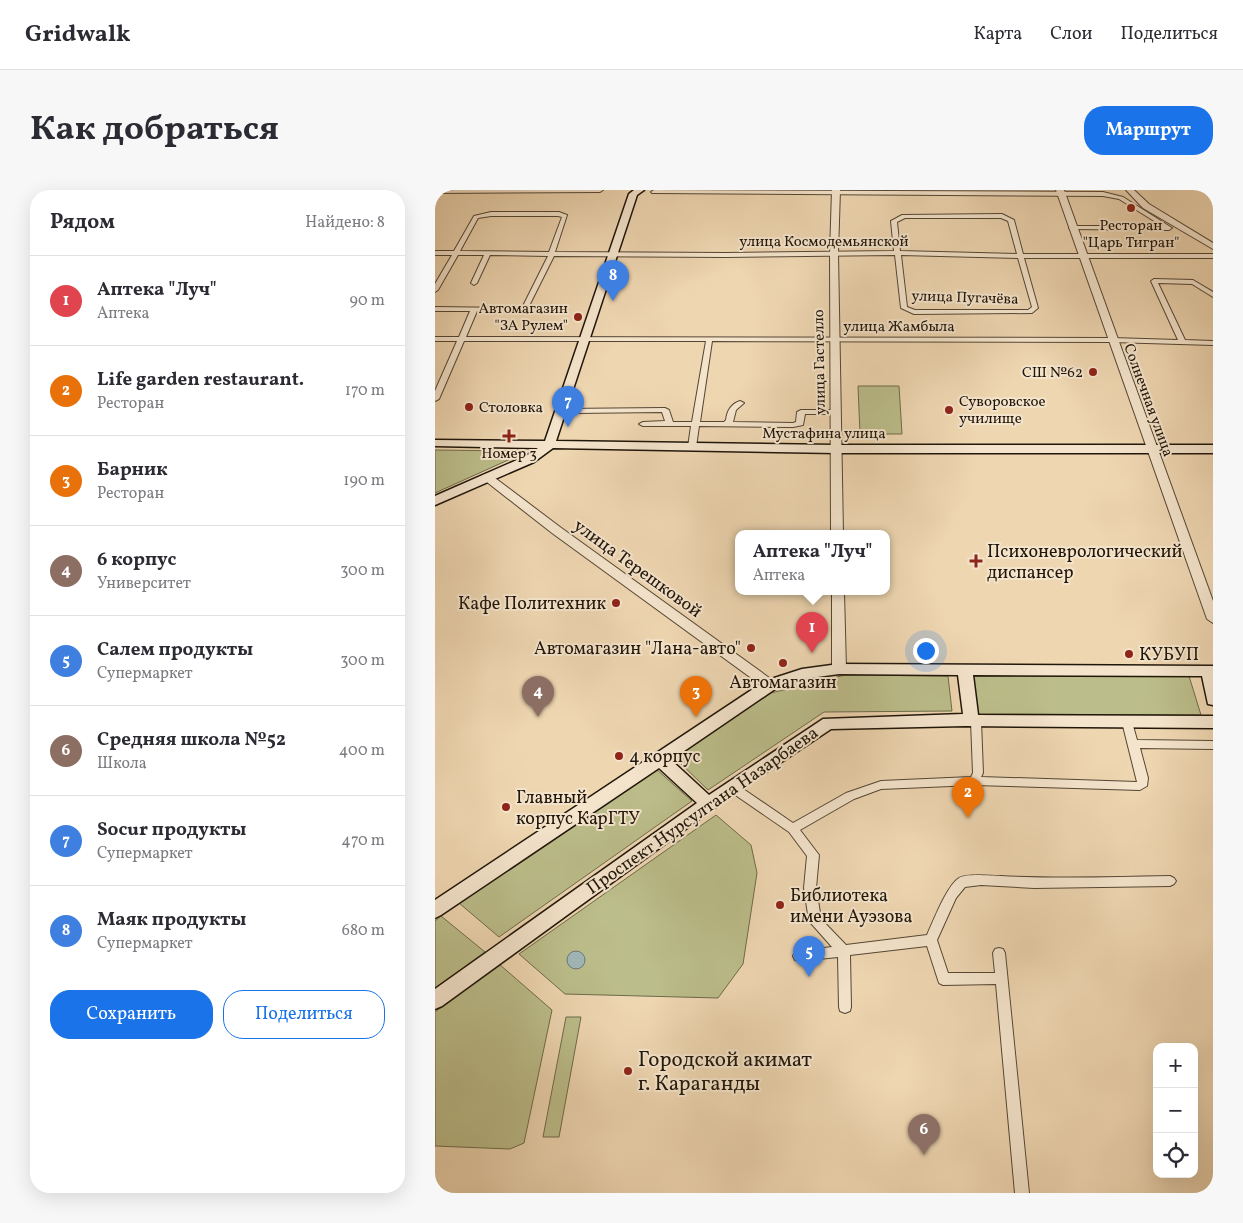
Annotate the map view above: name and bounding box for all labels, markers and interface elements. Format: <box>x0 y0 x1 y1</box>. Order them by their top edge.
text: Gridwalk <box>25 18 131 52</box>
text: Карта <box>974 22 1022 47</box>
text: Слои <box>1050 22 1092 47</box>
text: Поделиться <box>1120 22 1218 47</box>
text: Как добраться <box>30 106 279 154</box>
button: Маршрут <box>1084 106 1213 155</box>
marker: Ресторан "Царь Тигран" <box>1125 202 1137 214</box>
text: Рядом <box>50 208 115 237</box>
text: Найдено: 8 <box>305 212 385 234</box>
place label: Ресторан "Царь Тигран" <box>1083 216 1179 254</box>
street label: улица Космодемьянской <box>739 232 909 253</box>
pin: 8 <box>597 260 629 301</box>
text: Аптека "Луч" <box>97 277 217 303</box>
street label: улица Пугачёва <box>911 286 1019 311</box>
text: 1 <box>63 290 69 312</box>
text: 90 m <box>349 290 385 312</box>
place label: Автомагазин "ЗА Рулем" <box>479 299 568 337</box>
text: Аптека <box>97 303 150 325</box>
street label: улица Гастелло <box>809 309 832 415</box>
marker: Автомагазин "ЗА Рулем" <box>572 311 584 323</box>
street label: улица Жамбыла <box>843 317 955 338</box>
street label: Солнечная улица <box>1117 341 1178 460</box>
place label: СШ №62 <box>1022 363 1083 384</box>
marker: СШ №62 <box>1087 366 1099 378</box>
text: Life garden restaurant. <box>97 367 304 393</box>
text: 2 <box>62 380 70 402</box>
text: 170 m <box>345 380 385 402</box>
pin: 7 <box>552 386 584 427</box>
place label: Суворовское училище <box>959 392 1046 430</box>
text: Ресторан <box>97 393 164 415</box>
place label: Столовка <box>479 398 543 419</box>
marker: Столовка <box>463 401 475 413</box>
marker: Суворовское училище <box>943 404 955 416</box>
street label: Мустафина улица <box>762 424 886 445</box>
marker: Номер 3 <box>503 430 515 442</box>
place label: Номер 3 <box>481 444 537 465</box>
text: Барник <box>97 457 168 483</box>
text: 3 <box>62 470 70 492</box>
text: 190 m <box>343 470 385 492</box>
text: Ресторан <box>97 483 164 505</box>
street label: улица Терешковой <box>568 514 707 624</box>
popup <box>735 530 890 595</box>
text: Аптека "Луч" <box>753 539 872 565</box>
place label: Психоневрологический диспансер <box>987 540 1182 586</box>
text: 6 корпус <box>97 547 176 573</box>
marker: Психоневрологический диспансер <box>969 554 983 568</box>
text: 4 <box>61 560 71 582</box>
text: 300 m <box>340 560 385 582</box>
text: Аптека <box>753 565 805 587</box>
text: Университет <box>97 573 191 595</box>
place label: Кафе Политехник <box>458 592 606 617</box>
marker: Кафе Политехник <box>610 597 622 609</box>
pin: 1 <box>796 612 828 653</box>
text: Салем продукты <box>97 637 253 663</box>
place label: Автомагазин "Лана-авто" <box>534 637 741 662</box>
your location <box>913 638 939 664</box>
marker: Автомагазин "Лана-авто" <box>745 642 757 654</box>
place label: КУБУП <box>1139 643 1199 668</box>
marker: КУБУП <box>1123 648 1135 660</box>
text: 5 <box>62 650 70 672</box>
text: 300 m <box>340 650 385 672</box>
marker: Автомагазин <box>777 657 789 669</box>
text: Супермаркет <box>97 663 193 685</box>
place label: Автомагазин <box>729 671 837 696</box>
pin: 4 <box>522 676 554 717</box>
pin: 3 <box>680 676 712 717</box>
street label: Проспект Нурсултана Назарбаева <box>582 721 824 901</box>
text: Средняя школа №52 <box>97 727 286 753</box>
text: 6 <box>62 740 70 762</box>
text: 400 m <box>339 740 385 762</box>
place label: 4 корпус <box>629 745 700 770</box>
marker: 4 корпус <box>613 750 625 762</box>
text: Школа <box>97 753 147 775</box>
pin: 2 <box>952 777 984 818</box>
place label: Главный корпус КарГТУ <box>516 786 640 832</box>
marker: Главный корпус КарГТУ <box>500 801 512 813</box>
text: Socur продукты <box>97 817 246 843</box>
text: 7 <box>62 830 70 852</box>
text: 470 m <box>341 830 385 852</box>
text: Супермаркет <box>97 843 193 865</box>
place label: Библиотека имени Ауэзова <box>790 884 912 930</box>
marker: Библиотека имени Ауэзова <box>774 899 786 911</box>
text: Маяк продукты <box>97 907 246 933</box>
text: 8 <box>62 920 70 942</box>
text: 680 m <box>342 920 385 942</box>
text: Супермаркет <box>97 933 193 955</box>
pin: 5 <box>793 936 825 977</box>
button: Сохранить <box>50 990 213 1039</box>
button: Поделиться <box>223 990 385 1039</box>
map controls <box>1153 1043 1198 1178</box>
button: + <box>1153 1043 1198 1088</box>
place label: Городской акимат г. Караганды <box>638 1046 812 1099</box>
marker: Городской акимат г. Караганды <box>622 1065 634 1077</box>
button: − <box>1153 1088 1198 1133</box>
pin: 6 <box>908 1114 940 1155</box>
button: locate <box>1153 1133 1198 1178</box>

